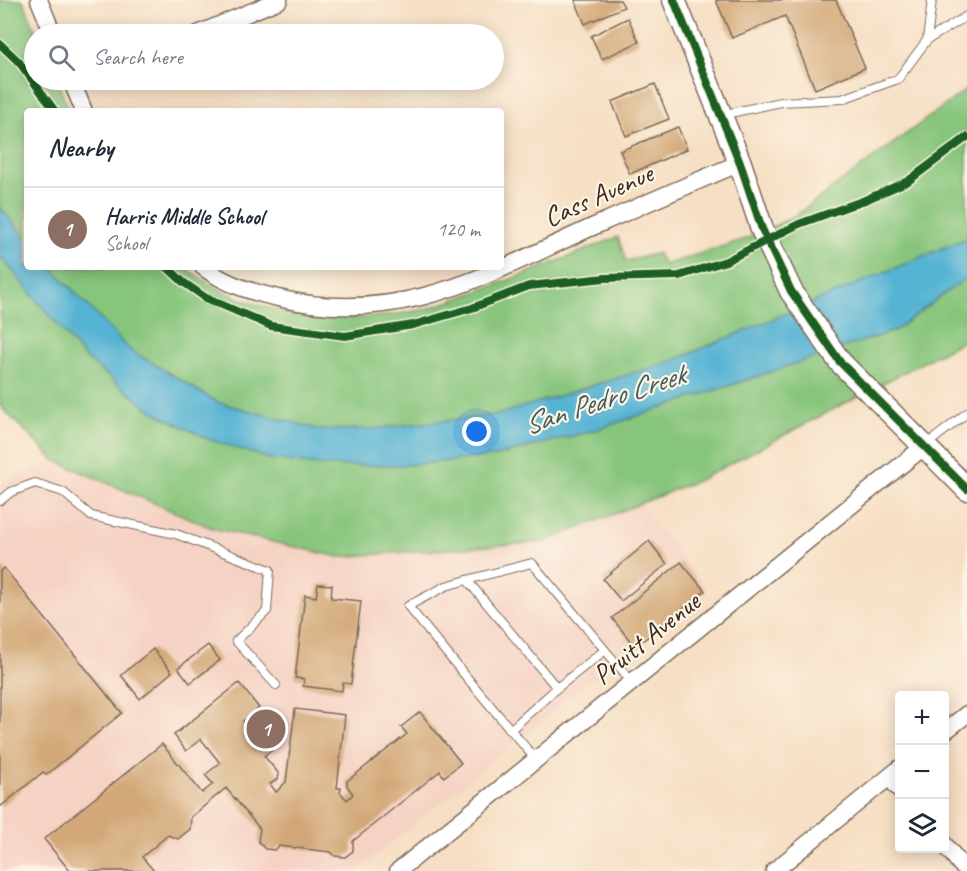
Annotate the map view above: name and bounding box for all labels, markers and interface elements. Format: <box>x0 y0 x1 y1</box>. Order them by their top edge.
search box <box>24 24 504 90</box>
icon: search <box>45 41 78 74</box>
text: Search here <box>93 43 183 71</box>
text: Nearby <box>48 131 113 164</box>
street label: Cass Avenue <box>538 155 660 235</box>
text: Harris Middle School <box>105 203 264 231</box>
text: 1 <box>63 217 72 242</box>
text: 120 m <box>437 217 480 242</box>
text: School <box>105 231 148 256</box>
water label: San Pedro Creek <box>518 353 694 443</box>
your location <box>462 417 491 446</box>
street label: Pruitt Avenue <box>585 583 708 692</box>
map controls <box>895 691 949 853</box>
button: + <box>895 691 949 745</box>
pin: 1 <box>246 706 286 752</box>
button: − <box>895 745 949 799</box>
button: layers <box>895 799 949 853</box>

